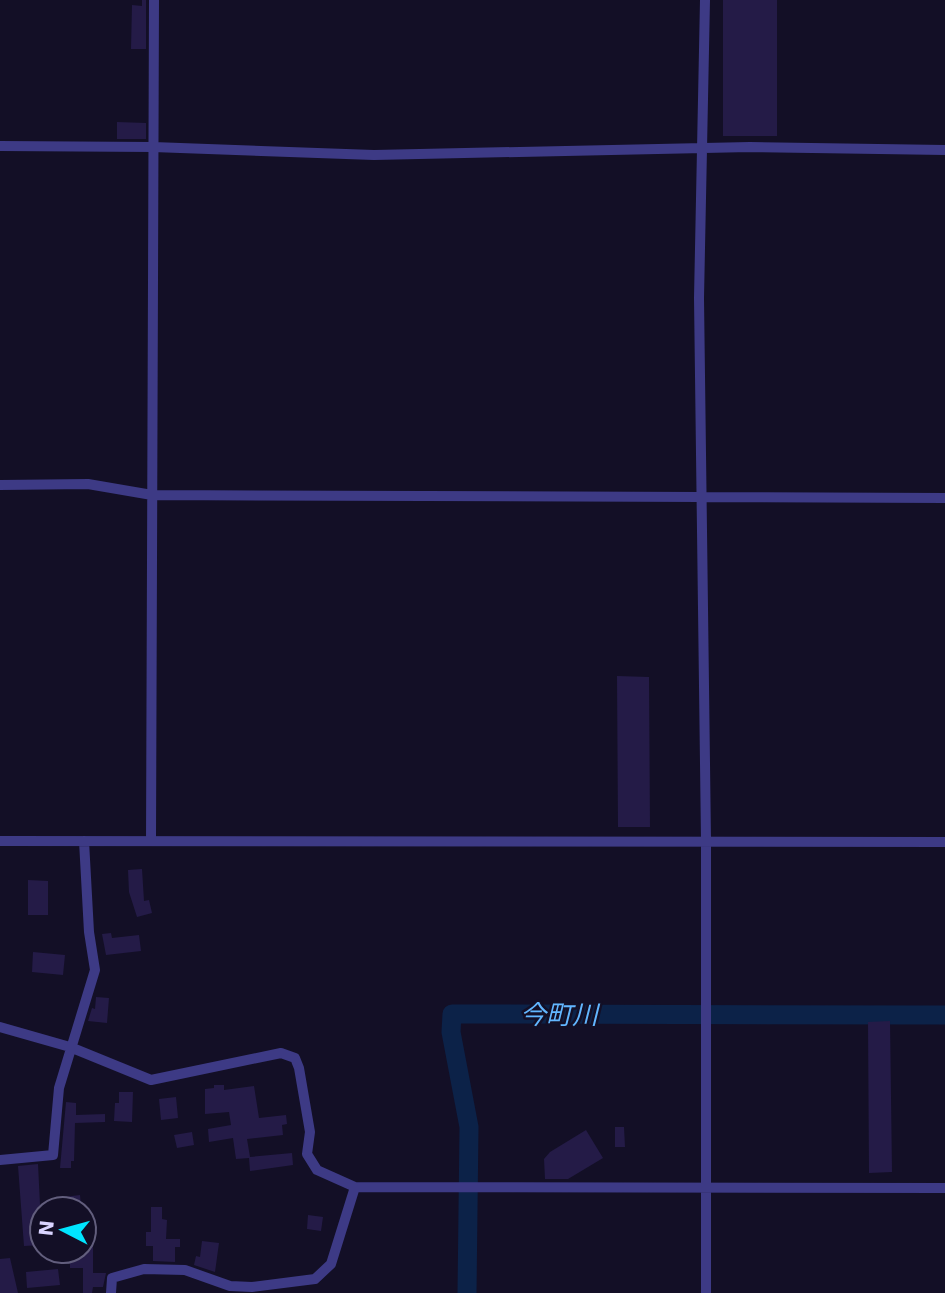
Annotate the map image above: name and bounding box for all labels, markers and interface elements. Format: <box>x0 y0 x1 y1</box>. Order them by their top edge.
water label: 今町川 <box>520 1000 601 1030</box>
north arrow <box>28 1195 98 1265</box>
text: N <box>34 1219 58 1237</box>

